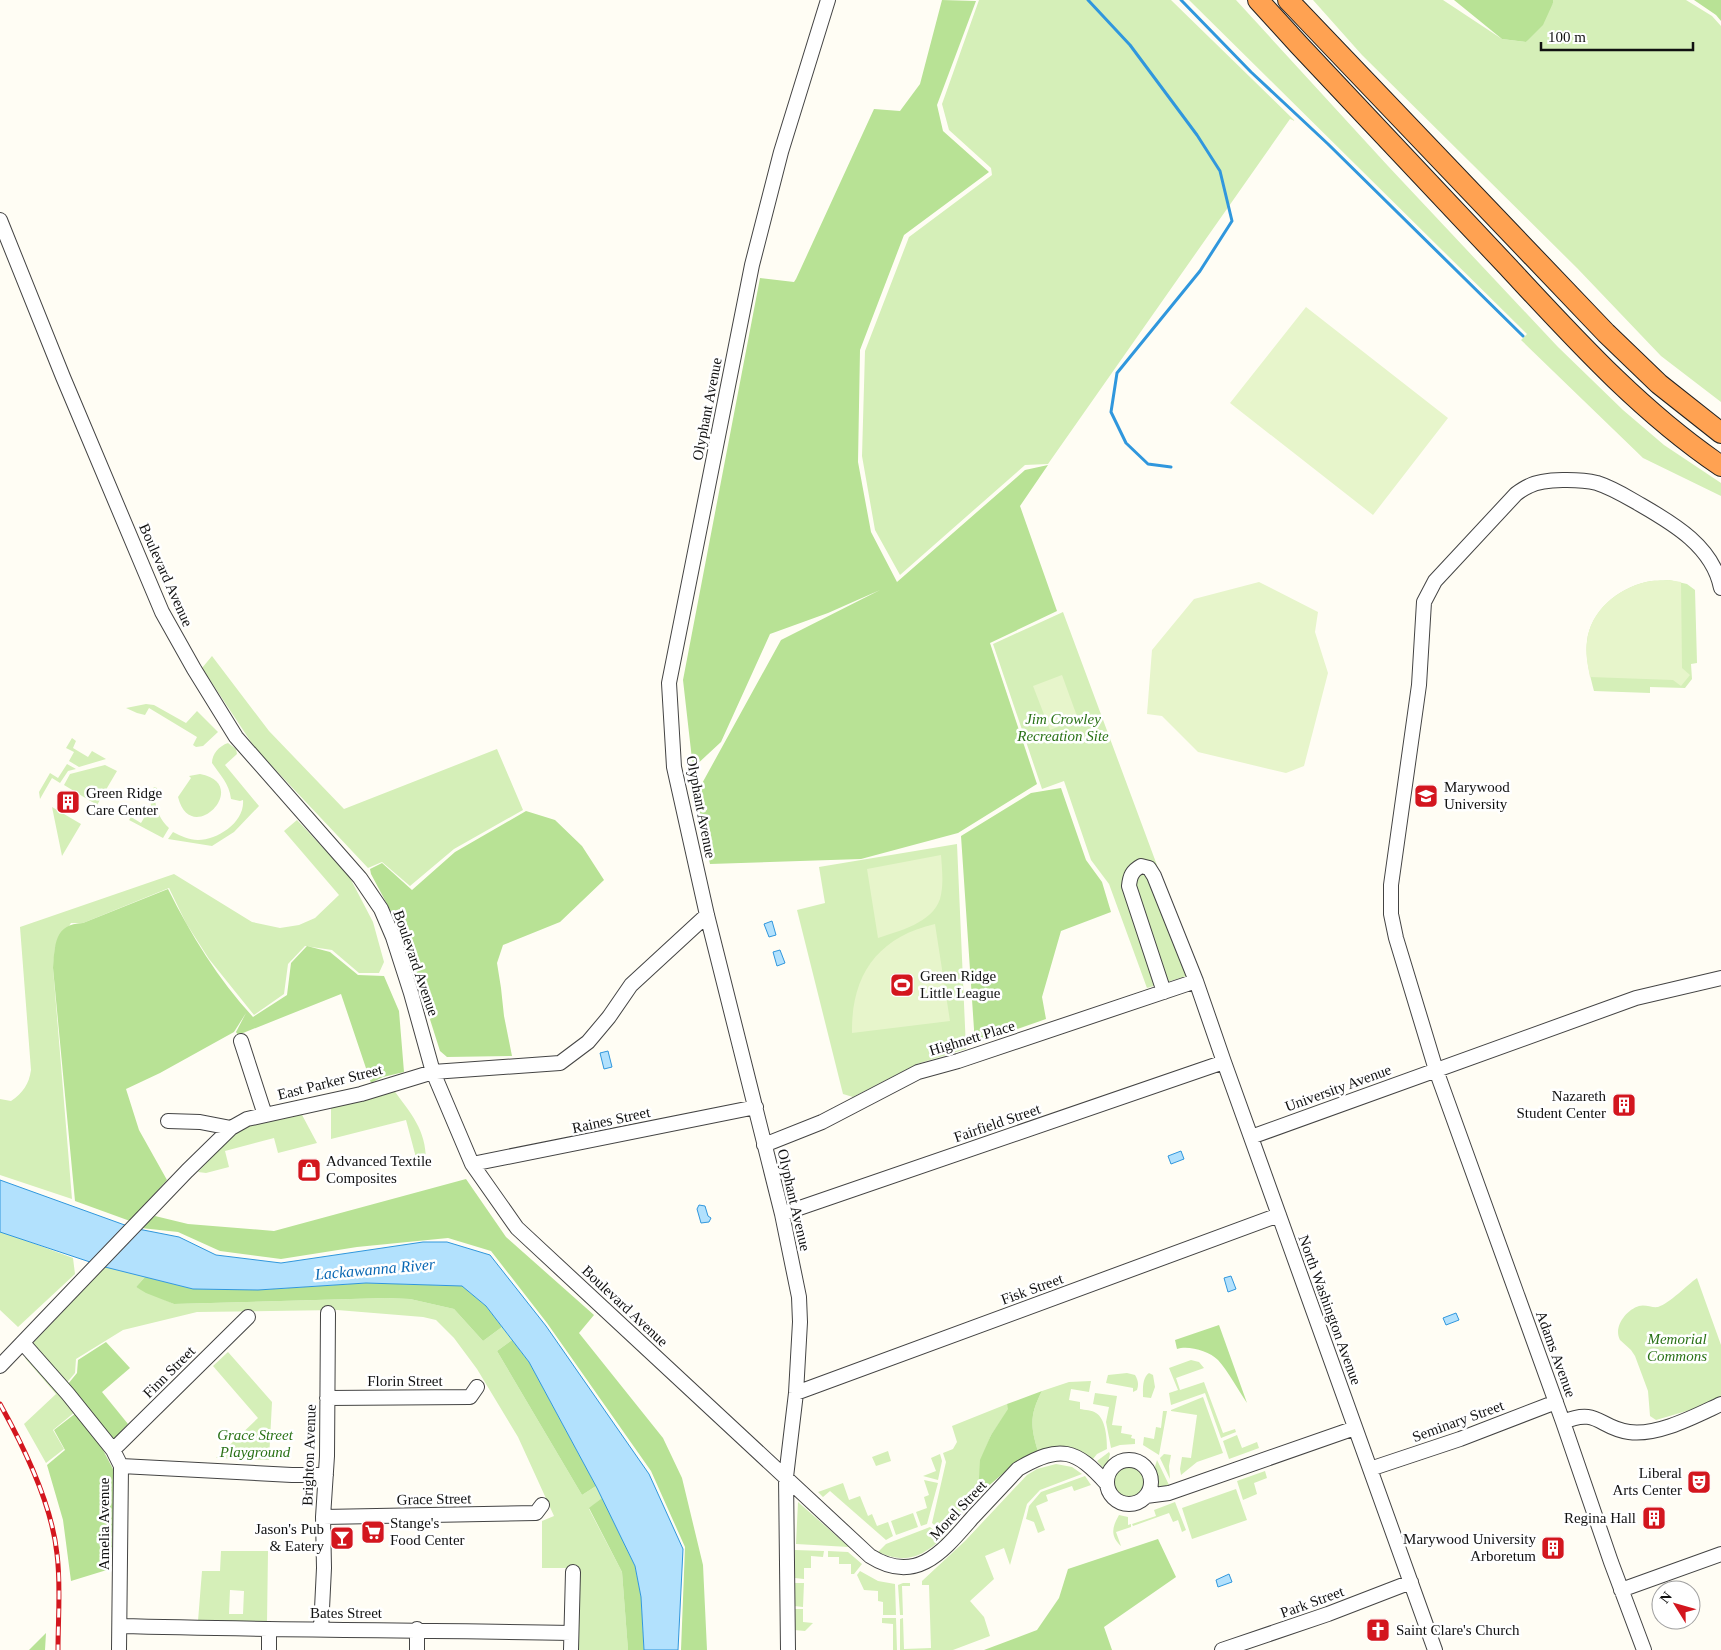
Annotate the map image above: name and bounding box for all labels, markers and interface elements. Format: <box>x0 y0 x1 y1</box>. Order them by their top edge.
scale bar <box>1541 20 1694 52</box>
text: 100 m <box>1548 29 1586 45</box>
street label: Olyphant Avenue <box>689 356 725 462</box>
street label: Boulevard Avenue <box>136 521 196 629</box>
park label: Jim Crowley Recreation Site <box>1016 711 1109 744</box>
street label: Olyphant Avenue <box>683 754 719 860</box>
place label: Marywood University <box>1444 779 1510 812</box>
school or university icon: Marywood University <box>1413 783 1439 809</box>
place label: Green Ridge Care Center <box>86 785 163 818</box>
building icon: Green Ridge Care Center <box>55 789 81 815</box>
street label: Boulevard Avenue <box>390 908 442 1018</box>
place label: Green Ridge Little League <box>920 968 1001 1001</box>
sports icon: Green Ridge Little League <box>889 972 915 998</box>
street label: Highnett Place <box>927 1017 1017 1059</box>
street label: East Parker Street <box>276 1061 385 1103</box>
street label: University Avenue <box>1283 1061 1394 1115</box>
place label: Nazareth Student Center <box>1516 1088 1606 1121</box>
building icon: Nazareth Student Center <box>1611 1092 1637 1118</box>
street label: Fairfield Street <box>952 1100 1043 1145</box>
street label: Raines Street <box>570 1104 652 1136</box>
street label: Olyphant Avenue <box>774 1147 814 1253</box>
place label: Advanced Textile Composites <box>326 1153 432 1186</box>
shop icon: Advanced Textile Composites <box>296 1157 322 1183</box>
street label: North Washington Avenue <box>1295 1233 1365 1387</box>
water label: Lackawanna River <box>313 1255 436 1283</box>
street label: Boulevard Avenue <box>579 1262 671 1350</box>
street label: Fisk Street <box>999 1270 1066 1308</box>
street label: Adams Avenue <box>1533 1309 1579 1400</box>
park label: Memorial Commons <box>1646 1331 1707 1364</box>
street label: Finn Street <box>140 1342 199 1401</box>
street label: Florin Street <box>367 1373 444 1389</box>
street label: Seminary Street <box>1410 1397 1507 1445</box>
street label: Brighton Avenue <box>299 1404 319 1506</box>
park label: Grace Street Playground <box>217 1427 294 1460</box>
place label: Liberal Arts Center <box>1612 1465 1682 1498</box>
theatre icon: Liberal Arts Center <box>1686 1469 1712 1495</box>
street label: Morel Street <box>926 1476 990 1543</box>
street label: Amelia Avenue <box>96 1477 112 1570</box>
street label: Grace Street <box>397 1490 472 1508</box>
building icon: Regina Hall <box>1641 1505 1667 1531</box>
place label: Regina Hall <box>1564 1510 1636 1526</box>
place label: Stange's Food Center <box>390 1515 465 1548</box>
supermarket icon: Stange's Food Center <box>360 1519 386 1545</box>
place label: Jason's Pub & Eatery <box>255 1521 324 1554</box>
bar icon: Jason's Pub & Eatery <box>329 1525 355 1551</box>
place label: Marywood University Arboretum <box>1403 1531 1536 1564</box>
building icon: Marywood University Arboretum <box>1540 1535 1566 1561</box>
north arrow <box>1651 1580 1701 1630</box>
street label: Park Street <box>1278 1583 1347 1621</box>
text: N <box>1657 1589 1675 1606</box>
street label: Bates Street <box>310 1605 383 1621</box>
church icon: Saint Clare's Church <box>1365 1617 1391 1643</box>
place label: Saint Clare's Church <box>1396 1622 1520 1638</box>

